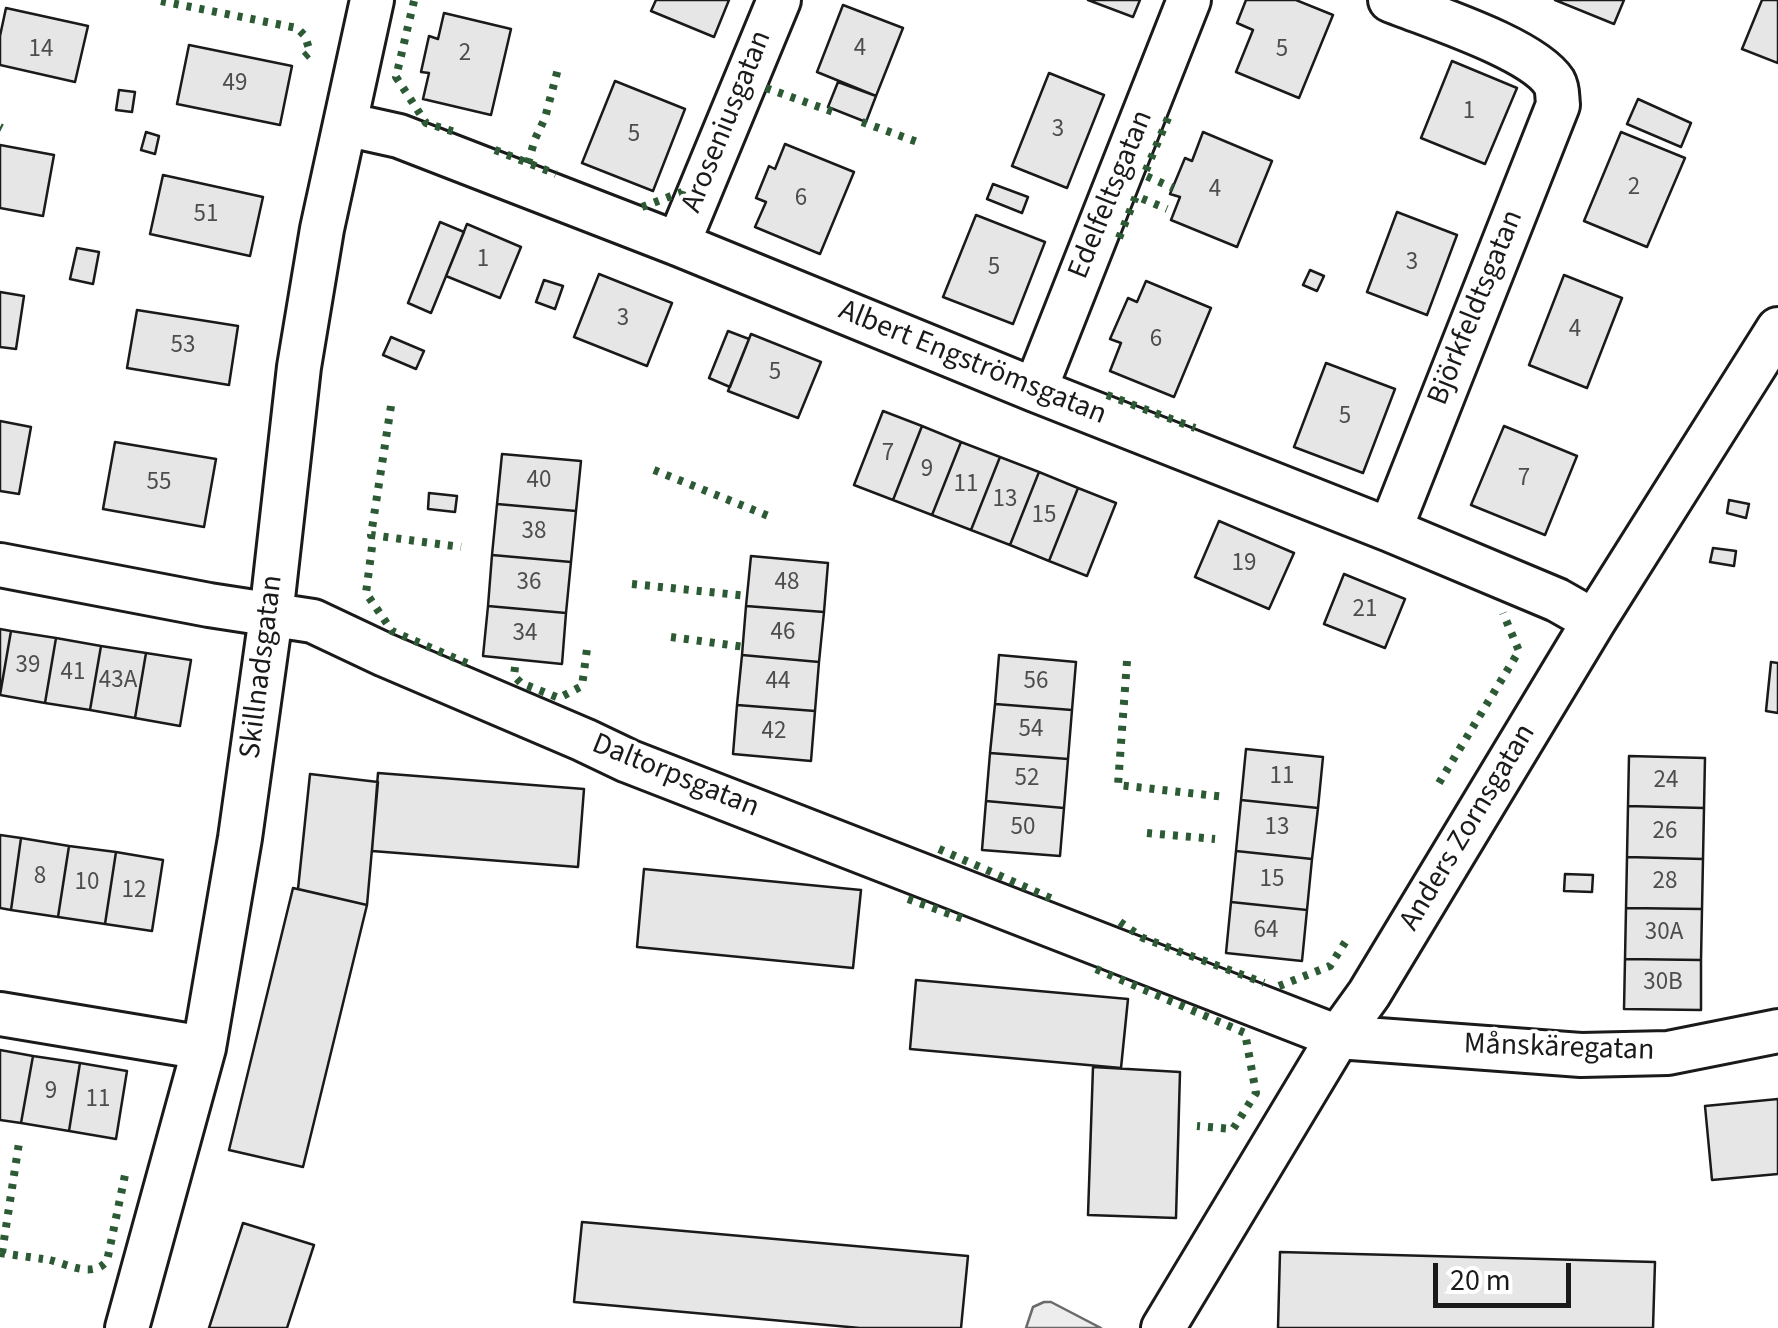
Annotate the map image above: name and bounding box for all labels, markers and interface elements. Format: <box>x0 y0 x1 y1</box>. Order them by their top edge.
street label: Aroseniusgatan <box>675 26 781 218</box>
house number: 4 <box>854 35 866 65</box>
house number: 14 <box>29 36 53 66</box>
house number: 5 <box>1276 36 1288 66</box>
house number: 2 <box>459 40 471 70</box>
house number: 49 <box>223 70 247 100</box>
house number: 1 <box>1463 98 1475 128</box>
street label: Edelfeltsgatan <box>1062 106 1162 284</box>
house number: 3 <box>1052 116 1064 146</box>
house number: 5 <box>628 121 640 151</box>
house number: 2 <box>1628 174 1640 204</box>
house number: 4 <box>1209 176 1221 206</box>
house number: 6 <box>795 185 807 215</box>
house number: 51 <box>194 201 218 231</box>
street label: Björkfeldtsgatan <box>1422 205 1532 411</box>
house number: 1 <box>477 246 489 276</box>
house number: 3 <box>1406 249 1418 279</box>
house number: 5 <box>988 254 1000 284</box>
street label: Albert Engströmsgatan <box>833 294 1111 434</box>
house number: 3 <box>617 305 629 335</box>
house number: 4 <box>1569 316 1581 346</box>
house number: 6 <box>1150 326 1162 356</box>
house number: 53 <box>171 332 195 362</box>
house number: 5 <box>769 359 781 389</box>
house number: 5 <box>1339 403 1351 433</box>
house number: 7 <box>882 440 894 470</box>
house number: 9 <box>921 456 933 486</box>
house number: 7 <box>1518 465 1530 495</box>
house number: 40 <box>527 467 551 497</box>
house number: 55 <box>147 469 171 499</box>
house number: 11 <box>954 471 978 501</box>
house number: 13 <box>993 486 1017 516</box>
house number: 15 <box>1032 502 1056 532</box>
house number: 38 <box>522 518 546 548</box>
house number: 19 <box>1232 550 1256 580</box>
house number: 36 <box>517 569 541 599</box>
house number: 48 <box>775 569 799 599</box>
street label: Skillnadsgatan <box>234 573 292 761</box>
house number: 21 <box>1353 596 1377 626</box>
house number: 46 <box>771 619 795 649</box>
house number: 34 <box>513 620 537 650</box>
house number: 39 <box>16 652 40 682</box>
house number: 41 <box>61 659 85 689</box>
house number: 43A <box>99 667 137 697</box>
house number: 44 <box>766 668 790 698</box>
house number: 56 <box>1024 668 1048 698</box>
house number: 54 <box>1019 716 1043 746</box>
house number: 42 <box>762 718 786 748</box>
street label: Anders Zornsgatan <box>1393 718 1545 938</box>
street label: Daltorpsgatan <box>586 727 764 827</box>
house number: 11 <box>1270 763 1294 793</box>
house number: 52 <box>1015 765 1039 795</box>
house number: 24 <box>1654 767 1678 797</box>
house number: 50 <box>1011 814 1035 844</box>
house number: 13 <box>1265 814 1289 844</box>
house number: 26 <box>1653 818 1677 848</box>
house number: 8 <box>34 863 46 893</box>
house number: 15 <box>1260 866 1284 896</box>
house number: 28 <box>1653 868 1677 898</box>
house number: 10 <box>75 869 99 899</box>
house number: 12 <box>122 877 146 907</box>
house number: 64 <box>1254 917 1278 947</box>
house number: 30A <box>1645 919 1683 949</box>
house number: 30B <box>1643 969 1683 999</box>
street label: Månskäregatan <box>1463 1028 1655 1070</box>
house number: 9 <box>45 1078 57 1108</box>
house number: 11 <box>86 1086 110 1116</box>
scale bar <box>1438 1243 1576 1305</box>
text: 20 m <box>1450 1259 1511 1302</box>

